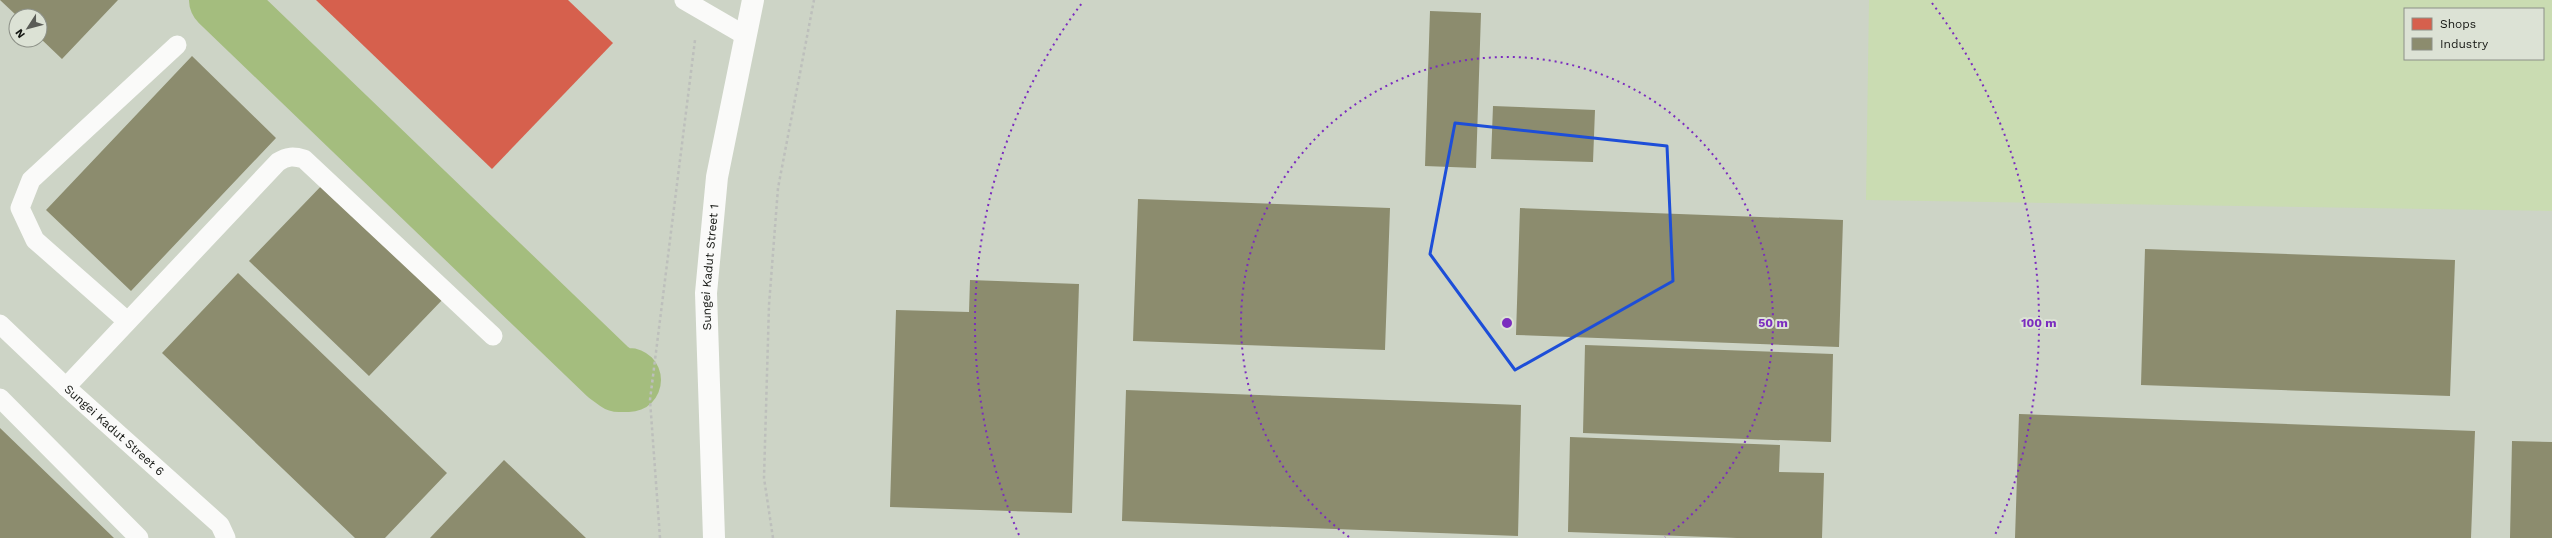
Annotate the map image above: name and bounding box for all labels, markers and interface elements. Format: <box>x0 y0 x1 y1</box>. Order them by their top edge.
north arrow <box>8 8 48 48</box>
legend <box>2404 8 2544 60</box>
text: Shops <box>2440 17 2476 31</box>
text: N <box>13 26 28 41</box>
text: Industry <box>2440 37 2489 51</box>
street label: Sungei Kadut Street 1 <box>699 204 721 331</box>
centre of rings <box>1500 316 1514 330</box>
text: 50 m <box>1758 316 1788 330</box>
text: 100 m <box>2021 316 2057 330</box>
street label: Sungei Kadut Street 6 <box>61 382 167 479</box>

